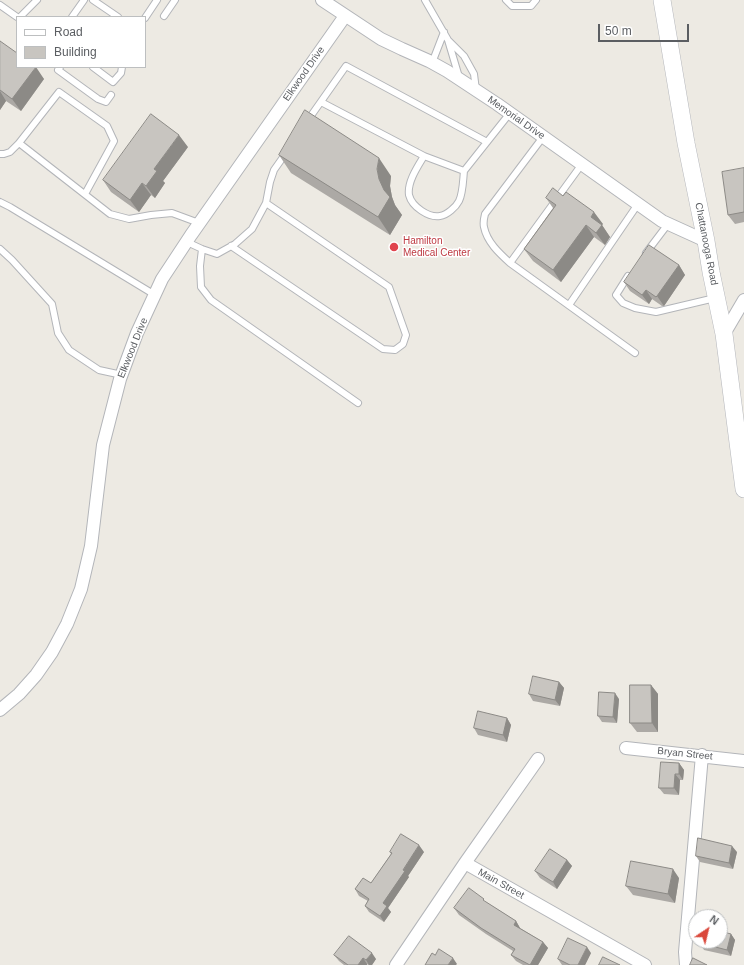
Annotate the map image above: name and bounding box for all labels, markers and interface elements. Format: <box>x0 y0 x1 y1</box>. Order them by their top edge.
legend <box>16 16 146 68</box>
scale bar <box>600 16 691 42</box>
text: 50 m <box>605 24 632 38</box>
text: Road <box>54 25 83 39</box>
street label: Elkwood Drive <box>281 44 327 104</box>
text: Building <box>54 45 97 59</box>
street label: Memorial Drive <box>485 94 547 142</box>
street label: Chattanooga Road <box>692 202 720 286</box>
place label: Hamilton Medical Center <box>403 235 470 258</box>
marker: Hamilton Medical Center <box>388 241 400 253</box>
street label: Elkwood Drive <box>115 316 151 380</box>
street label: Bryan Street <box>657 745 713 763</box>
street label: Main Street <box>476 866 526 902</box>
north arrow <box>688 909 728 949</box>
text: N <box>708 913 721 927</box>

